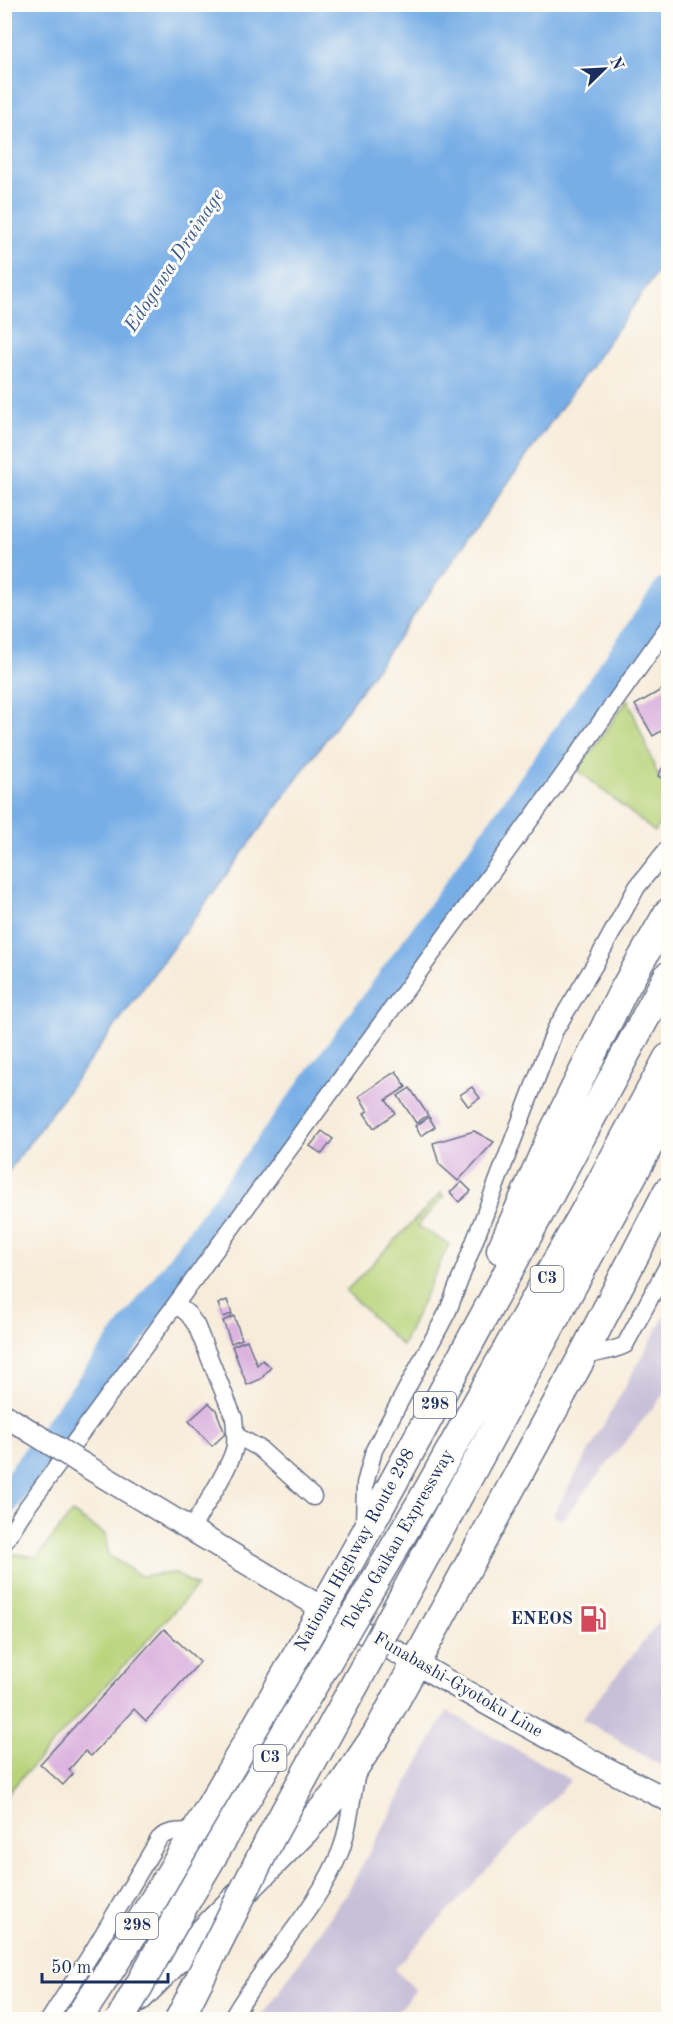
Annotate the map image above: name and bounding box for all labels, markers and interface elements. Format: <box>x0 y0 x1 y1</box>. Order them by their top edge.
north arrow <box>574 39 634 99</box>
text: N <box>606 55 626 73</box>
water label: Edogawa Drainage <box>121 186 229 337</box>
road number: C3 <box>530 1266 564 1292</box>
road number: 298 <box>414 1392 456 1418</box>
street label: National Highway Route 298 <box>292 1446 418 1654</box>
street label: Tokyo Gaikan Expressway <box>339 1446 458 1634</box>
fuel station icon: ENEOS <box>578 1604 608 1634</box>
place label: ENEOS <box>510 1610 573 1628</box>
street label: Funabashi-Gyotoku Line <box>370 1629 546 1741</box>
road number: C3 <box>254 1745 286 1771</box>
road number: 298 <box>116 1913 158 1939</box>
scale bar <box>42 1946 168 1984</box>
text: 50 m <box>51 1959 91 1977</box>

